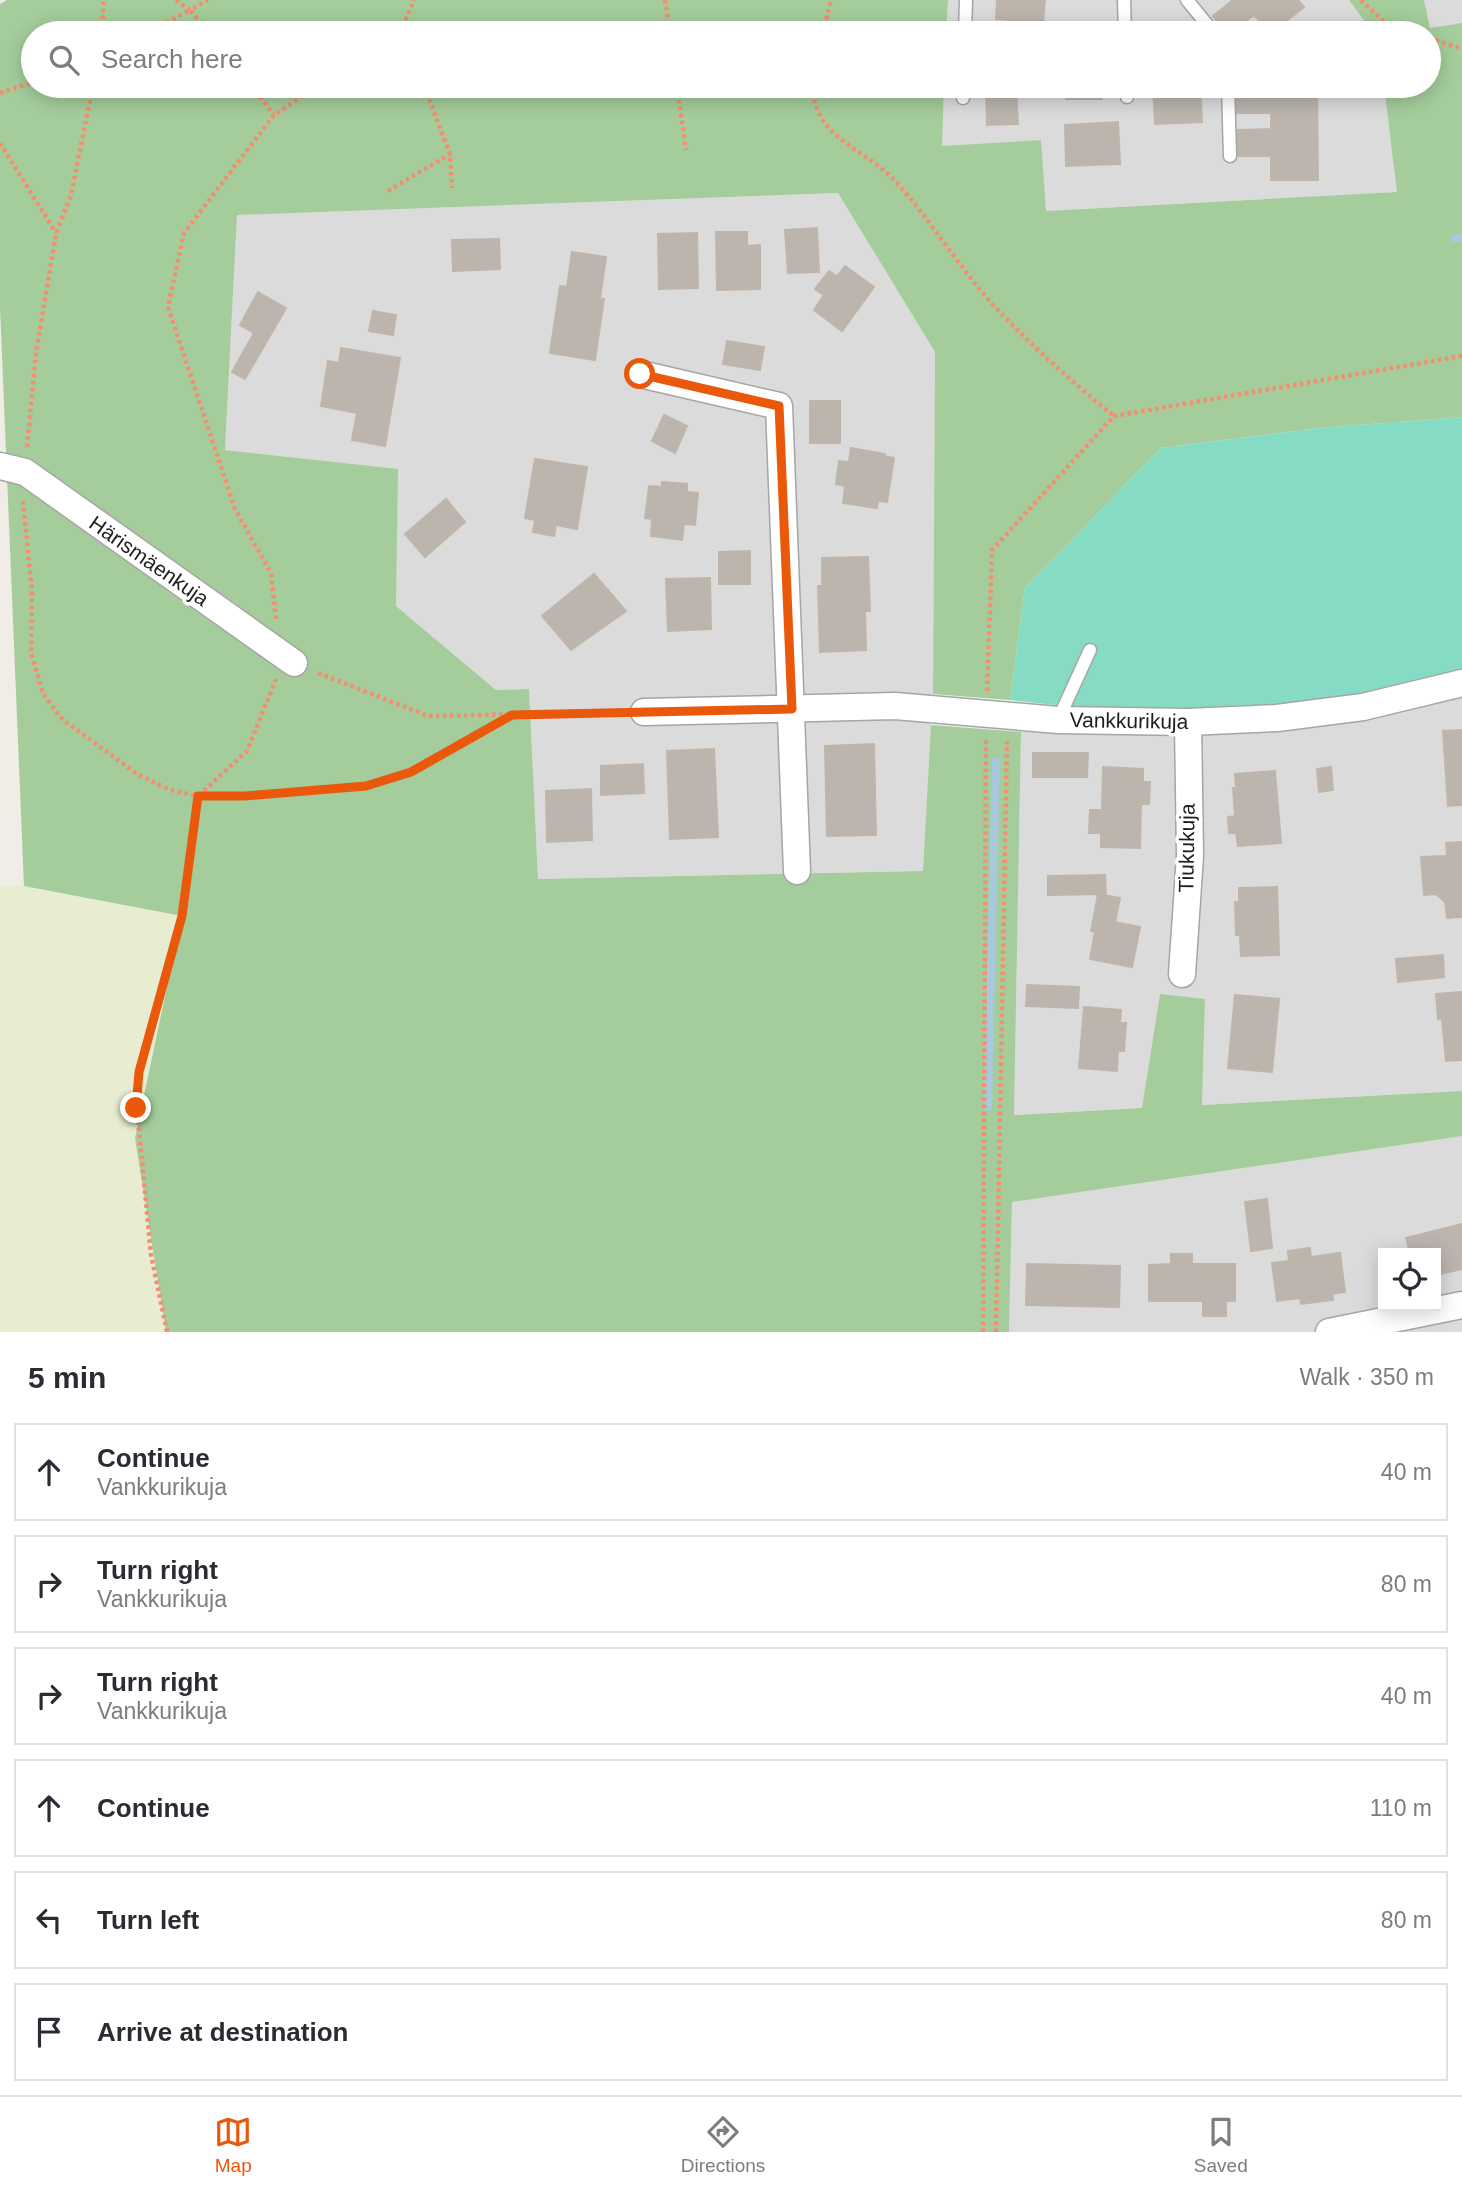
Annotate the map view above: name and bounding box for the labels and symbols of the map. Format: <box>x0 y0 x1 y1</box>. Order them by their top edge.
route start <box>624 358 655 389</box>
street label: Härismäenkuja <box>85 511 214 610</box>
street label: Vankkurikuja <box>1069 708 1189 733</box>
street label: Tiukukuja <box>1174 803 1199 893</box>
route end <box>120 1092 151 1123</box>

